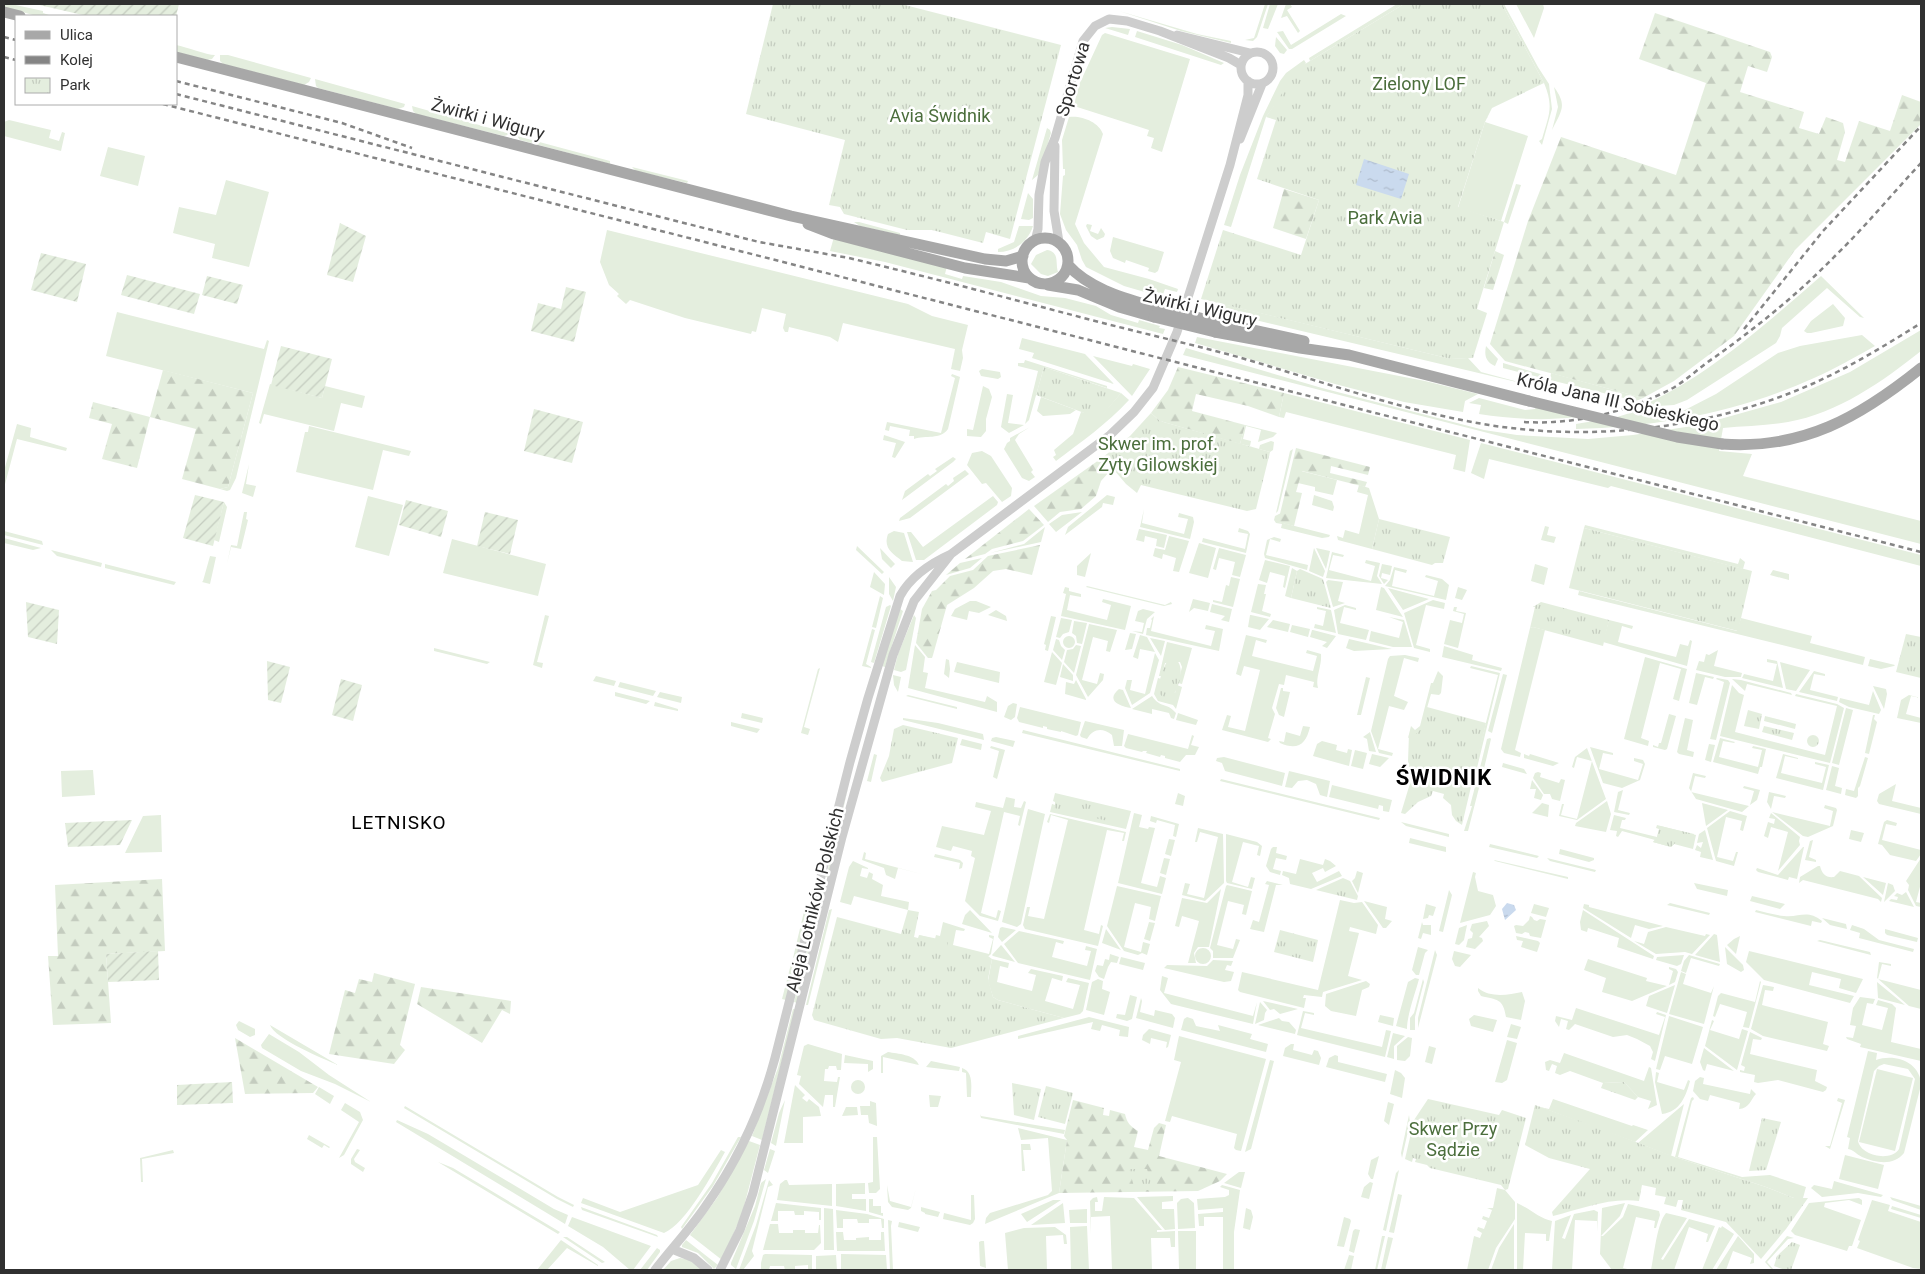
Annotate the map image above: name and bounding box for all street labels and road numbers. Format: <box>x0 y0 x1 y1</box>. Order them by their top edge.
street label: Sportowa <box>1051 39 1094 119</box>
street label: Żwirki i Wigury <box>429 93 548 144</box>
street label: Żwirki i Wigury <box>1141 284 1260 331</box>
street label: Króla Jana III Sobieskiego <box>1515 368 1721 435</box>
street label: Aleja Lotników Polskich <box>781 805 848 994</box>

